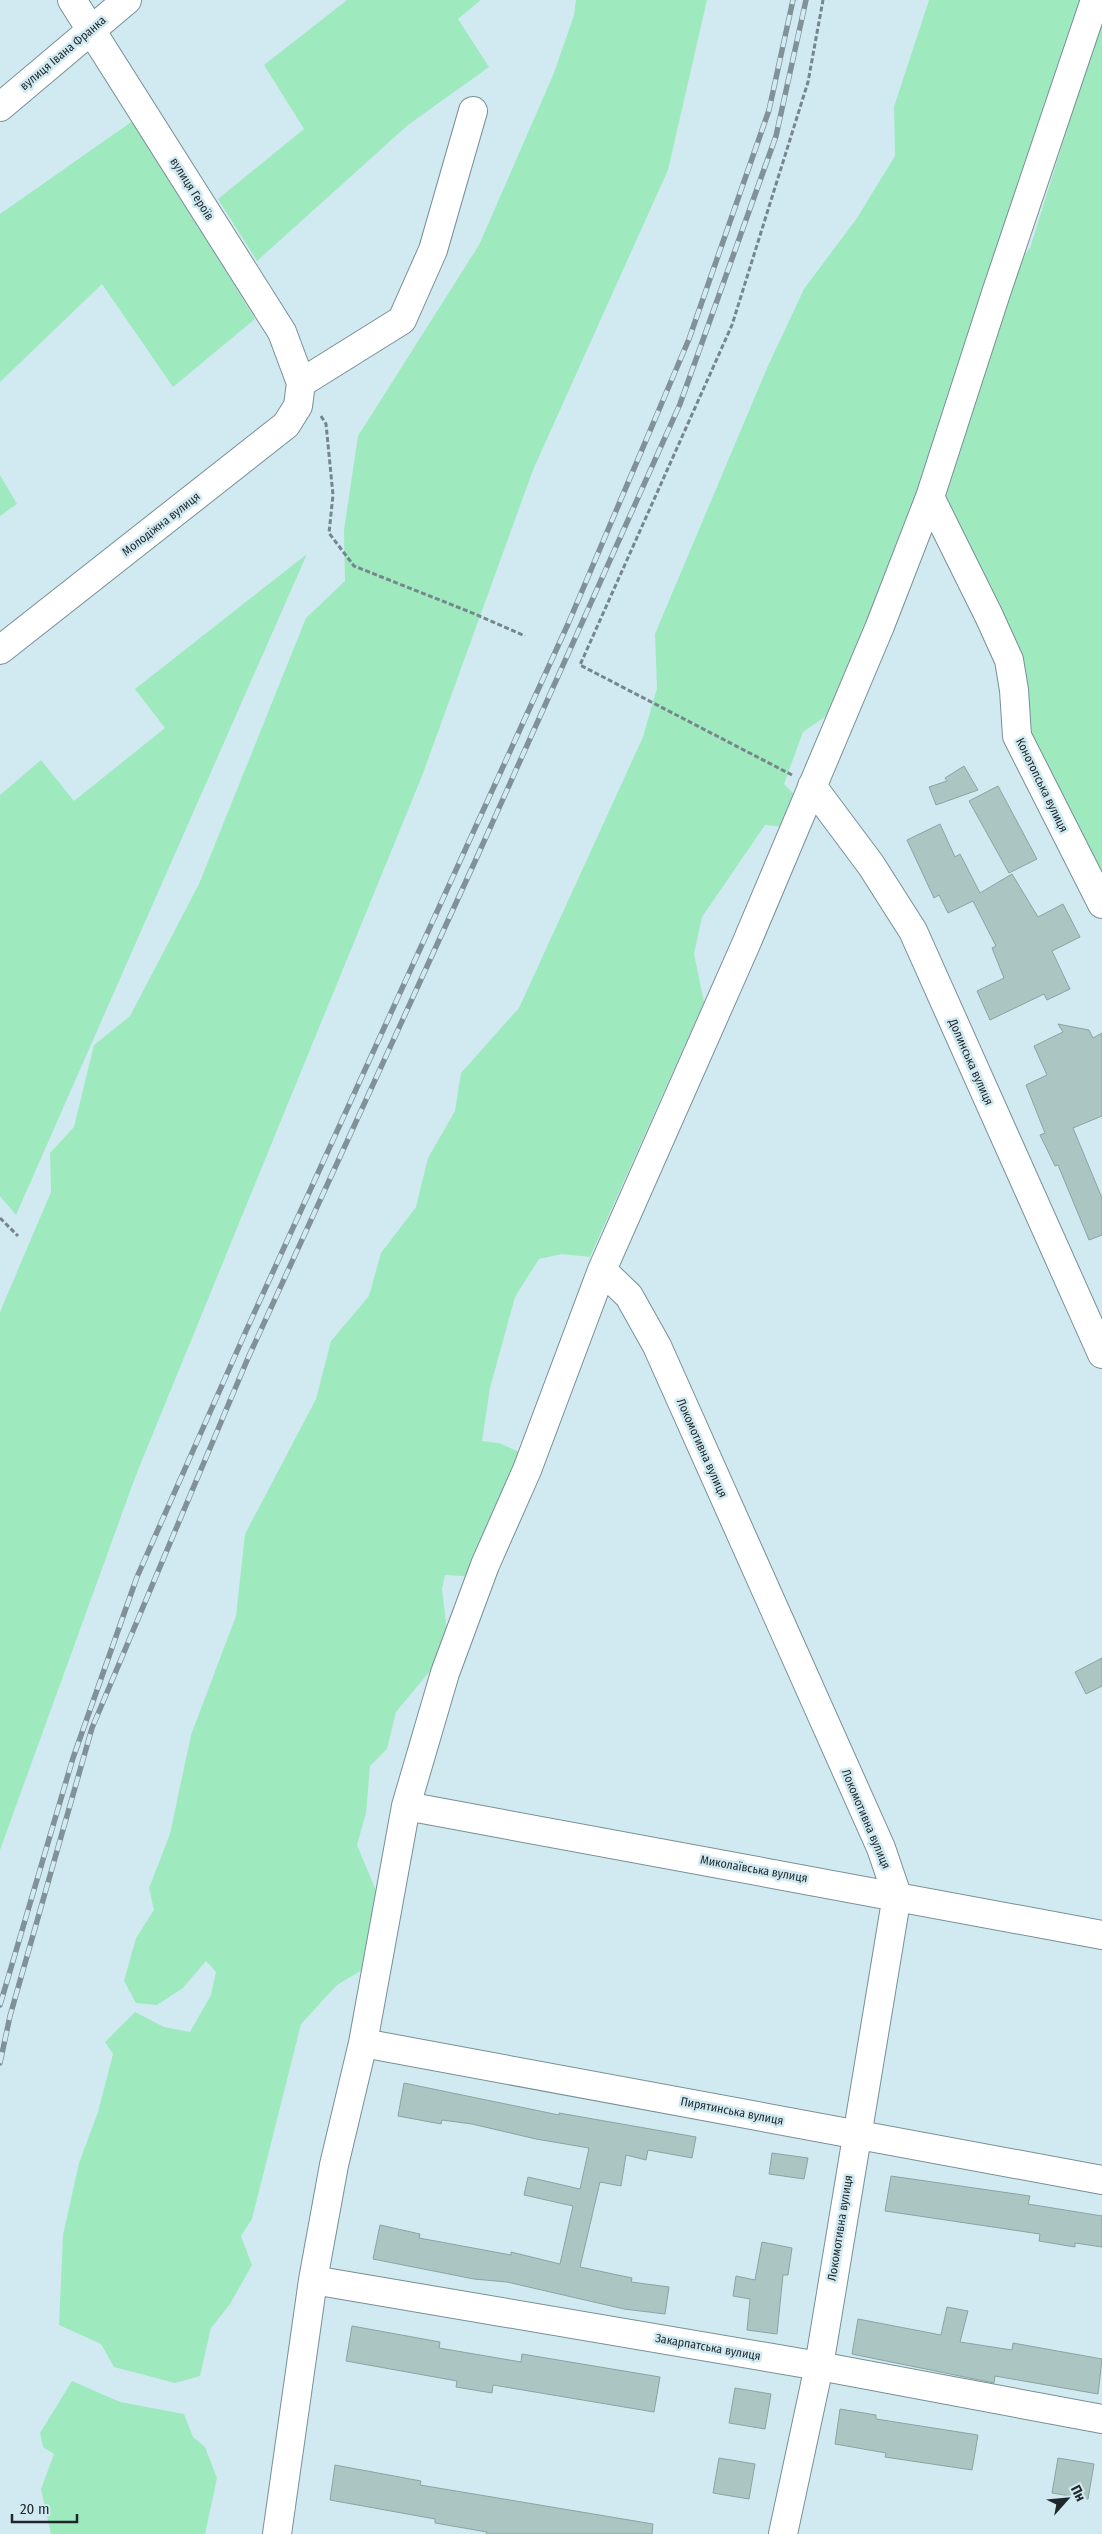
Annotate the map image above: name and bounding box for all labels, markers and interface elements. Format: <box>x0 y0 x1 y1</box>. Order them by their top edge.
street label: вулиця Івана Франка <box>17 13 109 93</box>
street label: вулиця Героїв <box>167 155 217 223</box>
street label: Молодіжна вулиця <box>119 489 203 559</box>
street label: Конотопська вулиця <box>1013 736 1071 834</box>
street label: Долинська вулиця <box>945 1016 996 1107</box>
street label: Локомотивна вулиця <box>674 1396 730 1500</box>
street label: Локомотивна вулиця <box>839 1767 893 1871</box>
street label: Миколаївська вулиця <box>699 1853 809 1885</box>
street label: Пирятинська вулиця <box>679 2094 785 2128</box>
street label: Локомотивна вулиця <box>825 2174 855 2282</box>
street label: Закарпатська вулиця <box>654 2331 762 2363</box>
north arrow <box>1042 2474 1092 2524</box>
text: Пн <box>1067 2482 1089 2504</box>
scale bar <box>12 2492 78 2524</box>
text: 20 m <box>20 2500 50 2518</box>

